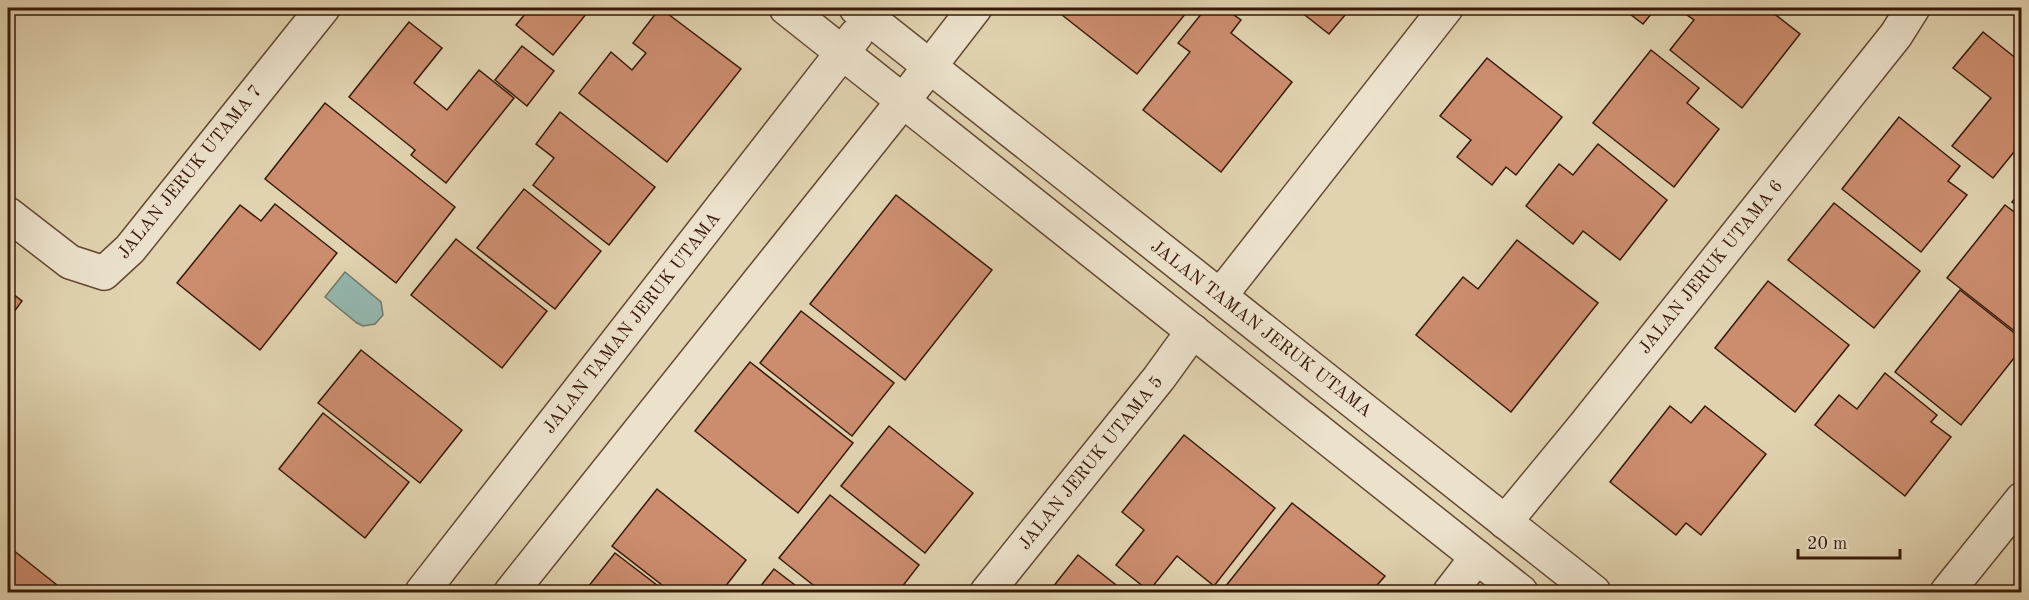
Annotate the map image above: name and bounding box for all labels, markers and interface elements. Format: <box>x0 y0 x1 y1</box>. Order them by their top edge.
street label: JALAN JERUK UTAMA 7 <box>115 82 265 262</box>
street label: JALAN JERUK UTAMA 6 <box>1636 177 1786 357</box>
street label: JALAN TAMAN JERUK UTAMA <box>540 209 724 437</box>
street label: JALAN TAMAN JERUK UTAMA <box>1147 237 1375 421</box>
street label: JALAN JERUK UTAMA 5 <box>1016 373 1166 553</box>
scale bar <box>1798 522 1900 560</box>
text: 20 m <box>1807 535 1847 553</box>

